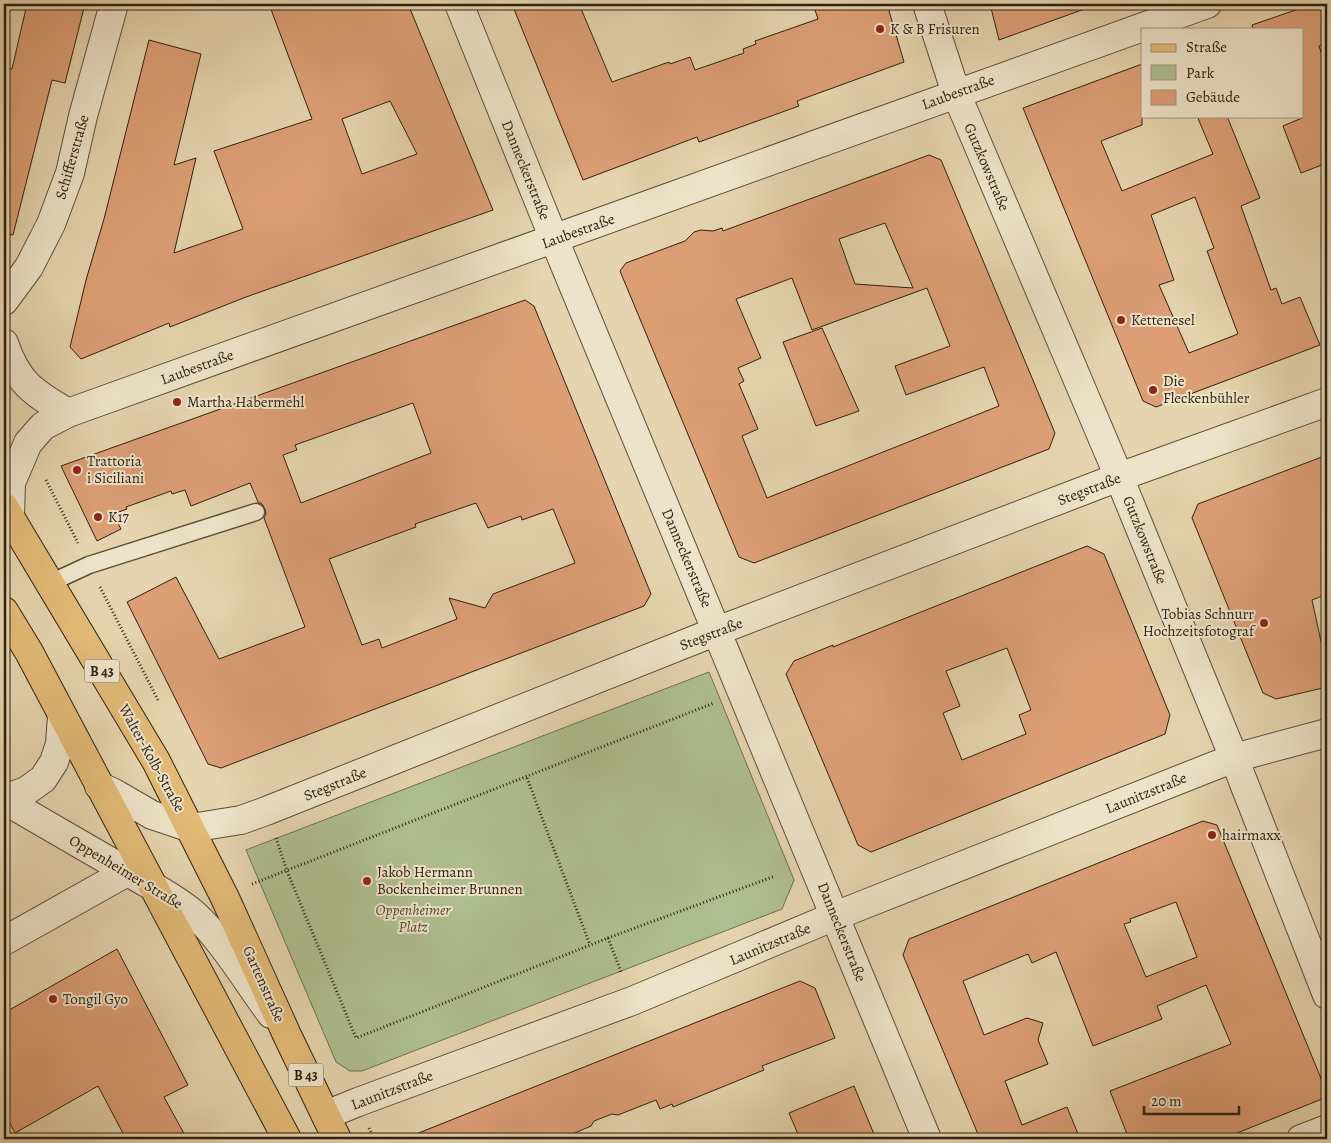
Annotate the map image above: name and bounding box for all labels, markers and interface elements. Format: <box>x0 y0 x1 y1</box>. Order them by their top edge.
place label: K & B Frisuren <box>890 19 980 39</box>
marker: K & B Frisuren <box>874 23 886 35</box>
legend <box>1141 28 1304 118</box>
text: Straße <box>1186 37 1227 57</box>
text: Park <box>1186 63 1215 83</box>
street label: Laubestraße <box>919 69 997 114</box>
text: Gebäude <box>1186 87 1240 107</box>
street label: Schifferstraße <box>50 112 94 202</box>
street label: Danneckerstraße <box>497 117 555 223</box>
street label: Gutzkowstraße <box>959 120 1015 214</box>
street label: Laubestraße <box>539 208 617 253</box>
place label: Kettenesel <box>1131 310 1195 330</box>
marker: Kettenesel <box>1115 314 1127 326</box>
street label: Laubestraße <box>158 344 236 389</box>
place label: Die Fleckenbühler <box>1163 371 1250 408</box>
marker: Die Fleckenbühler <box>1147 384 1159 396</box>
place label: Martha Habermehl <box>187 392 305 412</box>
marker: Martha Habermehl <box>171 396 183 408</box>
place label: Trattoria i Siciliani <box>87 451 144 488</box>
marker: Trattoria i Siciliani <box>71 464 83 476</box>
street label: Stegstraße <box>1055 468 1124 510</box>
street label: Gutzkowstraße <box>1118 493 1172 587</box>
street label: Danneckerstraße <box>657 505 717 611</box>
place label: K17 <box>108 507 130 527</box>
marker: K17 <box>92 511 104 523</box>
place label: Tobias Schnurr Hochzeitsfotograf <box>1143 604 1256 641</box>
street label: Stegstraße <box>677 613 746 655</box>
marker: Tobias Schnurr Hochzeitsfotograf <box>1258 617 1270 629</box>
road number: B 43 <box>84 659 120 682</box>
street label: Walter-Kolb-Straße <box>114 700 190 816</box>
street label: Stegstraße <box>301 762 370 806</box>
street label: Launitzstraße <box>1102 767 1190 818</box>
place label: hairmaxx <box>1222 825 1281 845</box>
marker: hairmaxx <box>1206 829 1218 841</box>
street label: Oppenheimer Straße <box>66 830 187 914</box>
place label: Jakob Hermann Bockenheimer Brunnen <box>377 862 523 899</box>
marker: Jakob Hermann Bockenheimer Brunnen <box>361 875 373 887</box>
street label: Danneckerstraße <box>813 879 871 985</box>
park label: Oppenheimer Platz <box>375 900 451 937</box>
street label: Launitzstraße <box>726 918 814 970</box>
street label: Gartenstraße <box>238 943 290 1026</box>
place label: Tongil Gyo <box>63 989 128 1009</box>
marker: Tongil Gyo <box>47 993 59 1005</box>
road number: B 43 <box>288 1064 324 1086</box>
street label: Launitzstraße <box>348 1065 436 1115</box>
scale bar <box>1144 1083 1238 1115</box>
text: 20 m <box>1151 1091 1182 1111</box>

